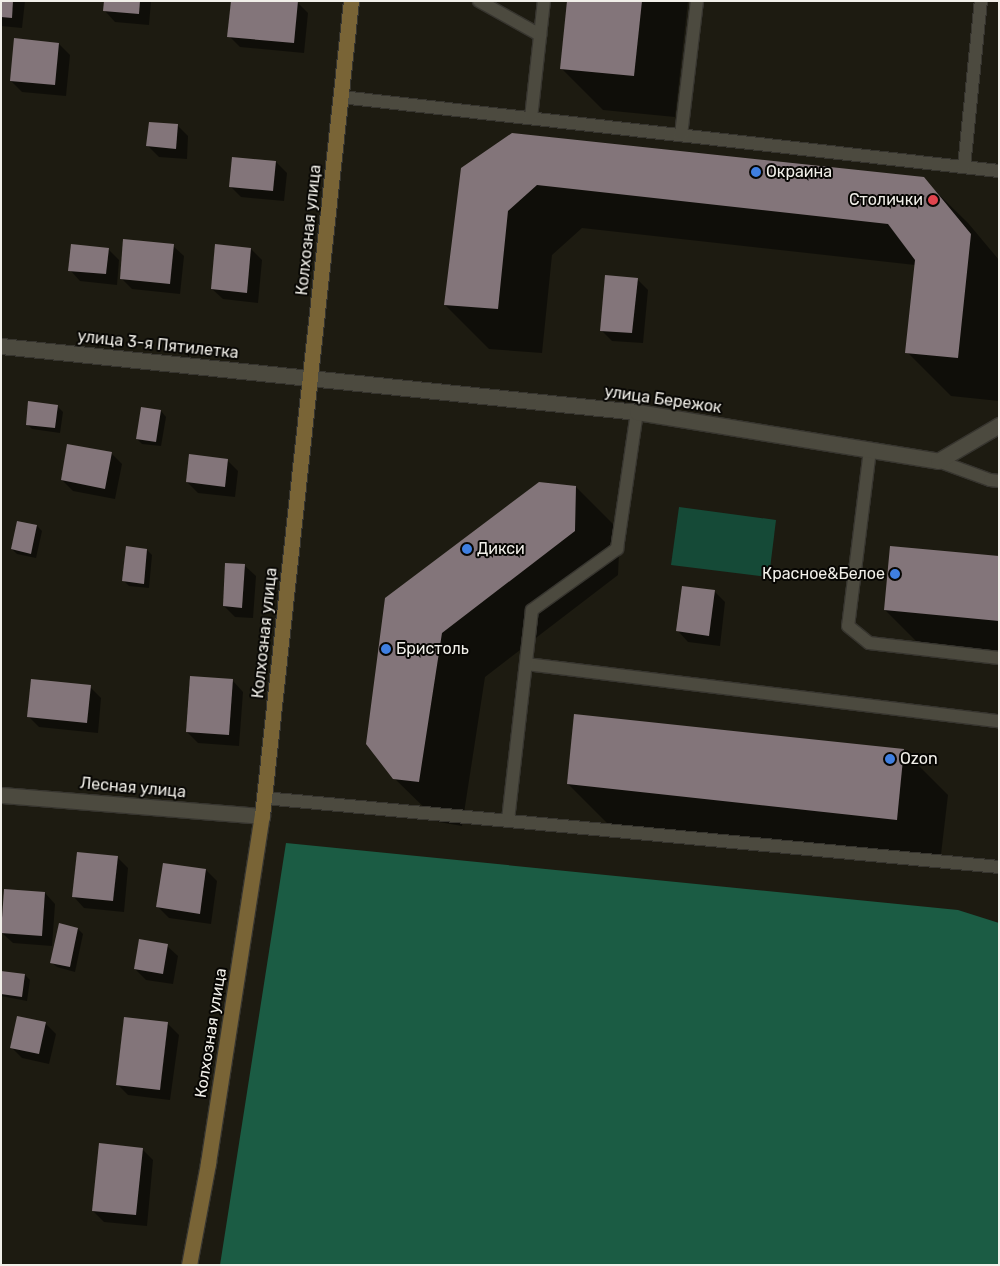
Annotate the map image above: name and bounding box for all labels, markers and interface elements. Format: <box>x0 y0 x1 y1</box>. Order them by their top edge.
place label: Окраина <box>766 162 832 182</box>
street label: Колхозная улица <box>293 164 325 296</box>
marker: Окраина <box>750 166 762 178</box>
place label: Столички <box>849 190 923 210</box>
marker: Столички <box>927 194 939 206</box>
street label: улица 3-я Пятилетка <box>77 327 239 363</box>
street label: улица Бережок <box>603 382 723 418</box>
place label: Дикси <box>477 539 525 559</box>
marker: Дикси <box>461 543 473 555</box>
place label: Красное&Белое <box>762 564 885 584</box>
street label: Колхозная улица <box>249 567 281 699</box>
marker: Красное&Белое <box>889 568 901 580</box>
place label: Бристоль <box>396 639 469 659</box>
marker: Бристоль <box>380 643 392 655</box>
place label: Ozon <box>900 749 938 769</box>
marker: Ozon <box>884 753 896 765</box>
street label: Лесная улица <box>79 774 187 802</box>
street label: Колхозная улица <box>191 967 231 1099</box>

